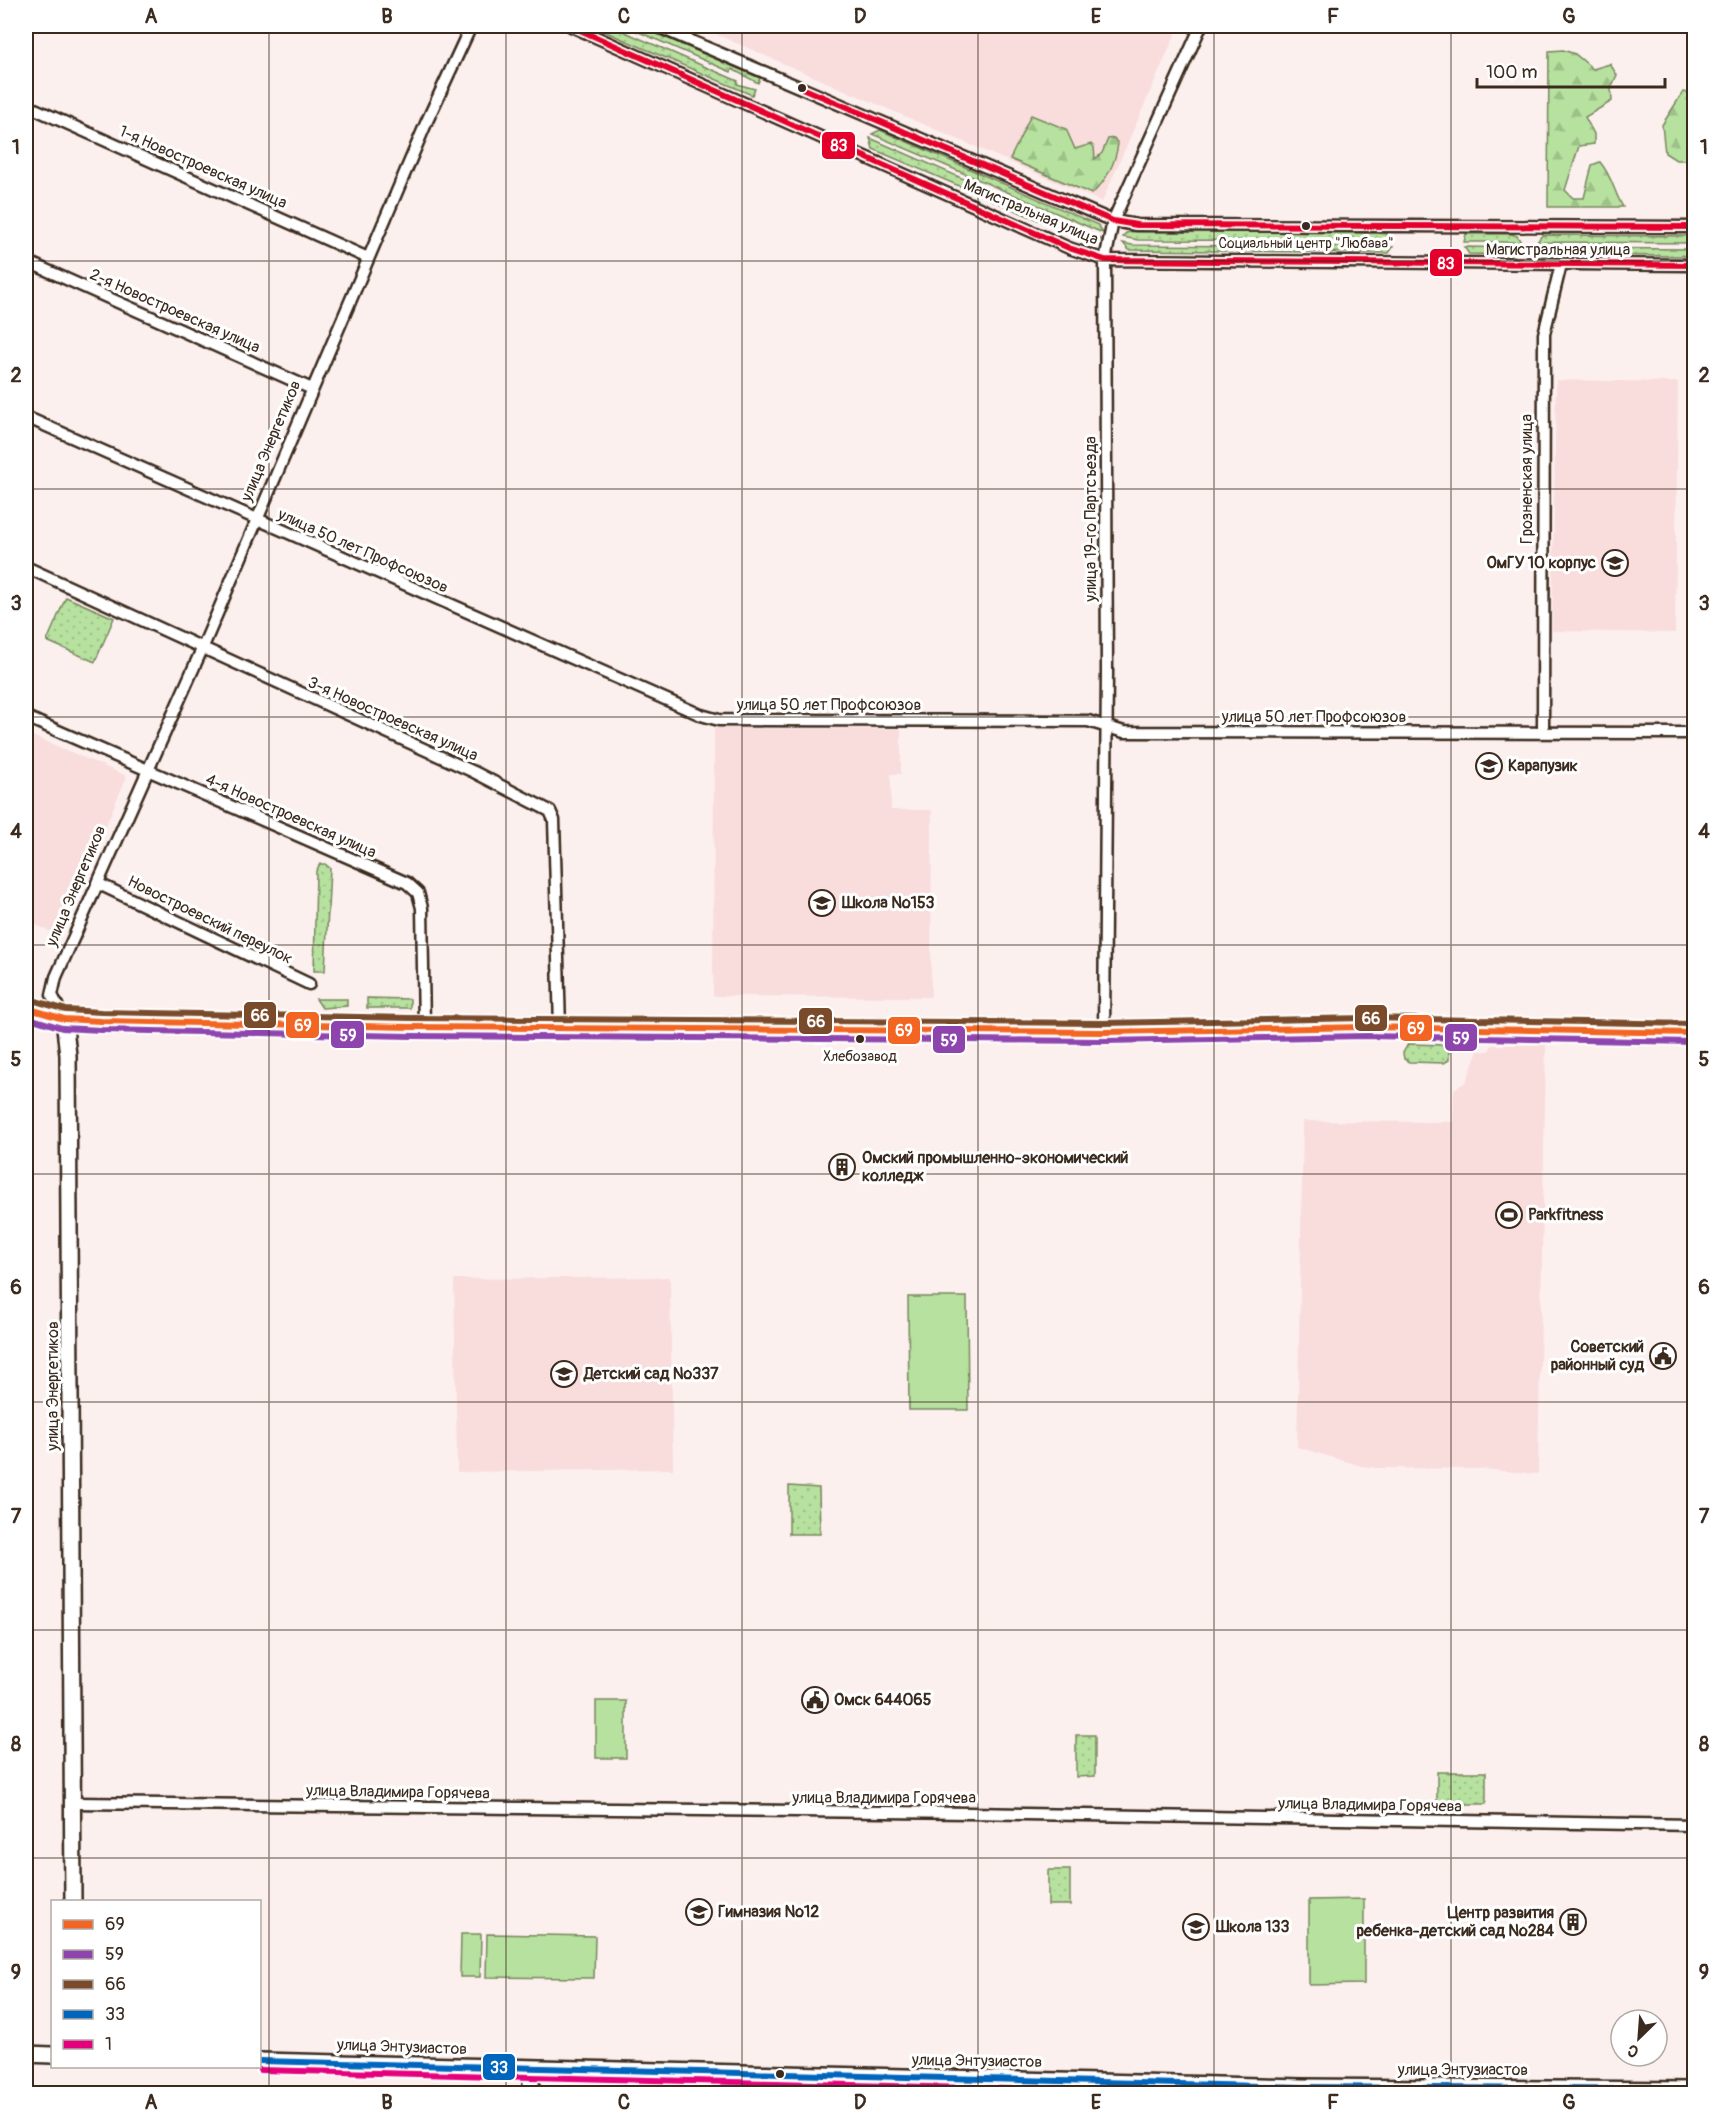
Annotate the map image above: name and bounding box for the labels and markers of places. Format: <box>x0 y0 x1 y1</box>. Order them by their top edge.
unlabelled marker <box>796 82 808 94</box>
marker: Социальный центр "Любава" <box>1300 220 1312 232</box>
place label: Социальный центр "Любава" <box>1218 235 1394 252</box>
school or university icon: ОмГУ 10 корпус <box>1600 548 1630 578</box>
place label: ОмГУ 10 корпус <box>1486 553 1596 573</box>
school or university icon: Карапузик <box>1474 751 1504 781</box>
place label: Карапузик <box>1508 756 1578 776</box>
school or university icon: Школа №153 <box>807 888 837 918</box>
place label: Школа №153 <box>841 893 935 913</box>
marker: Хлебозавод <box>854 1033 866 1045</box>
place label: Хлебозавод <box>823 1048 897 1065</box>
place label: Омский промышленно-экономический колледж <box>862 1148 1129 1186</box>
building icon: Омский промышленно-экономический колледж <box>827 1152 857 1182</box>
sports icon: Parkfitness <box>1494 1200 1524 1230</box>
place label: Parkfitness <box>1528 1205 1604 1225</box>
place label: Советский районный суд <box>1551 1337 1644 1375</box>
public building icon: Советский районный суд <box>1648 1341 1678 1371</box>
school or university icon: Детский сад №337 <box>549 1359 579 1389</box>
place label: Детский сад №337 <box>583 1364 719 1384</box>
public building icon: Омск 644065 <box>800 1685 830 1715</box>
place label: Омск 644065 <box>834 1690 932 1710</box>
school or university icon: Гимназия №12 <box>684 1897 714 1927</box>
place label: Гимназия №12 <box>718 1902 819 1922</box>
place label: Центр развития ребенка-детский сад №284 <box>1356 1903 1555 1941</box>
building icon: Центр развития ребенка-детский сад №284 <box>1558 1907 1588 1937</box>
school or university icon: Школа 133 <box>1181 1912 1211 1942</box>
place label: Школа 133 <box>1215 1917 1289 1937</box>
unlabelled marker <box>774 2068 786 2080</box>

